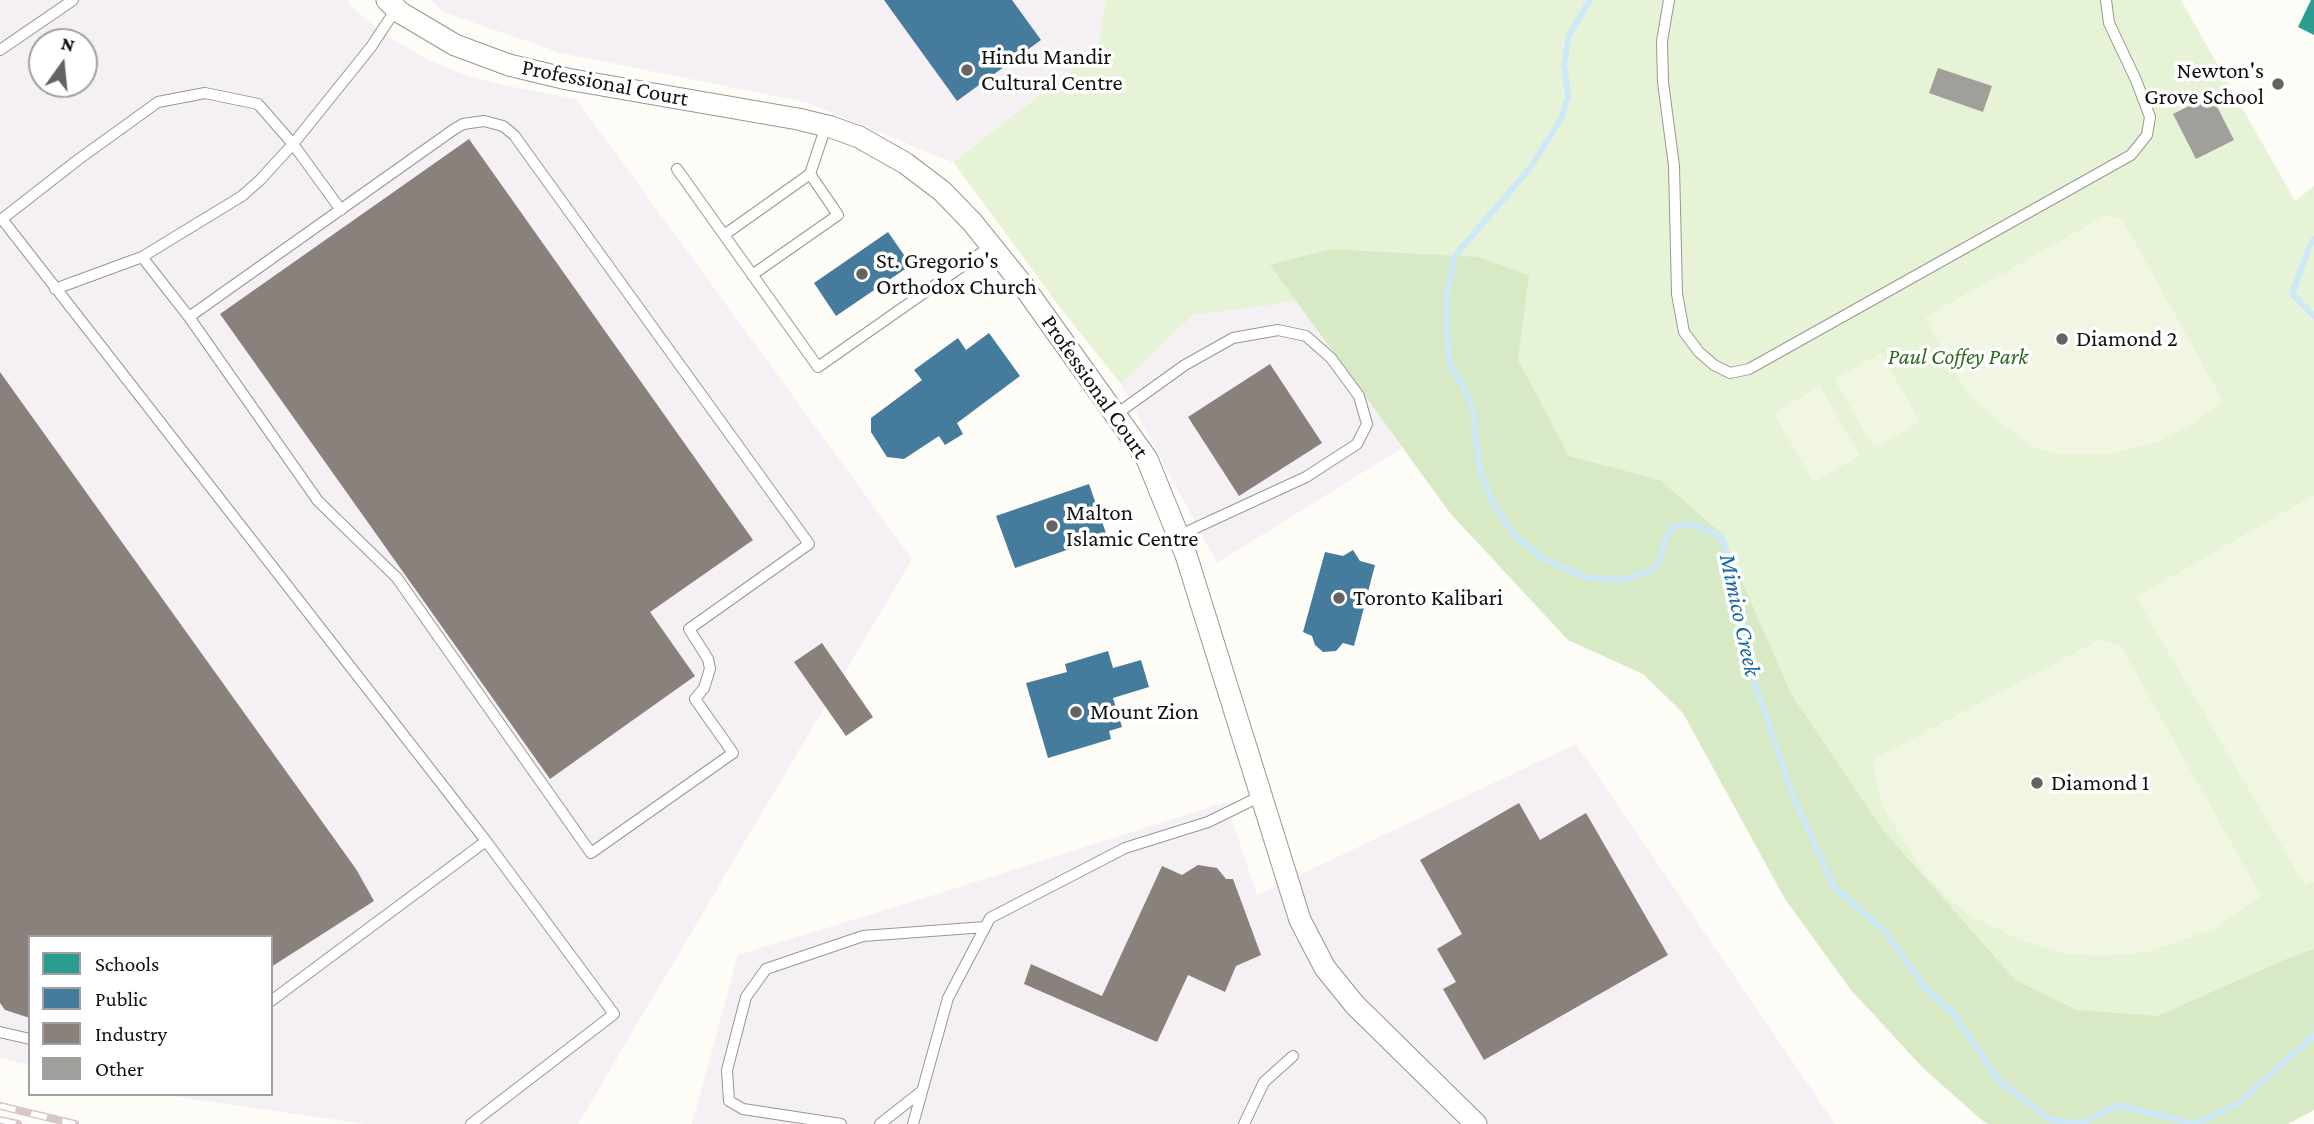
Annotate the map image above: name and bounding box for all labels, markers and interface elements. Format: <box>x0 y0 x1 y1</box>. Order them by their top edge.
north arrow <box>28 28 98 98</box>
text: N <box>59 32 77 56</box>
place label: Hindu Mandir Cultural Centre <box>981 43 1123 97</box>
street label: Professional Court <box>519 53 691 113</box>
place label: Newton's Grove School <box>2144 57 2264 111</box>
marker: Hindu Mandir Cultural Centre <box>959 62 975 78</box>
marker: Newton's Grove School <box>2270 76 2286 92</box>
place label: St. Gregorio's Orthodox Church <box>876 247 1037 301</box>
marker: St. Gregorio's Orthodox Church <box>854 266 870 282</box>
street label: Professional Court <box>1035 310 1155 464</box>
place label: Diamond 2 <box>2076 325 2178 353</box>
marker: Diamond 2 <box>2054 331 2070 347</box>
park label: Paul Coffey Park <box>1888 343 2028 371</box>
place label: Malton Islamic Centre <box>1066 499 1198 553</box>
marker: Malton Islamic Centre <box>1044 518 1060 534</box>
water label: Mimico Creek <box>1713 551 1767 679</box>
place label: Toronto Kalibari <box>1353 584 1503 612</box>
marker: Toronto Kalibari <box>1331 590 1347 606</box>
place label: Mount Zion <box>1090 698 1199 726</box>
marker: Mount Zion <box>1068 704 1084 720</box>
place label: Diamond 1 <box>2051 769 2149 797</box>
marker: Diamond 1 <box>2029 775 2045 791</box>
legend <box>28 935 273 1096</box>
text: Schools <box>95 952 159 976</box>
text: Public <box>95 987 147 1011</box>
text: Industry <box>95 1022 167 1046</box>
text: Other <box>95 1057 144 1081</box>

